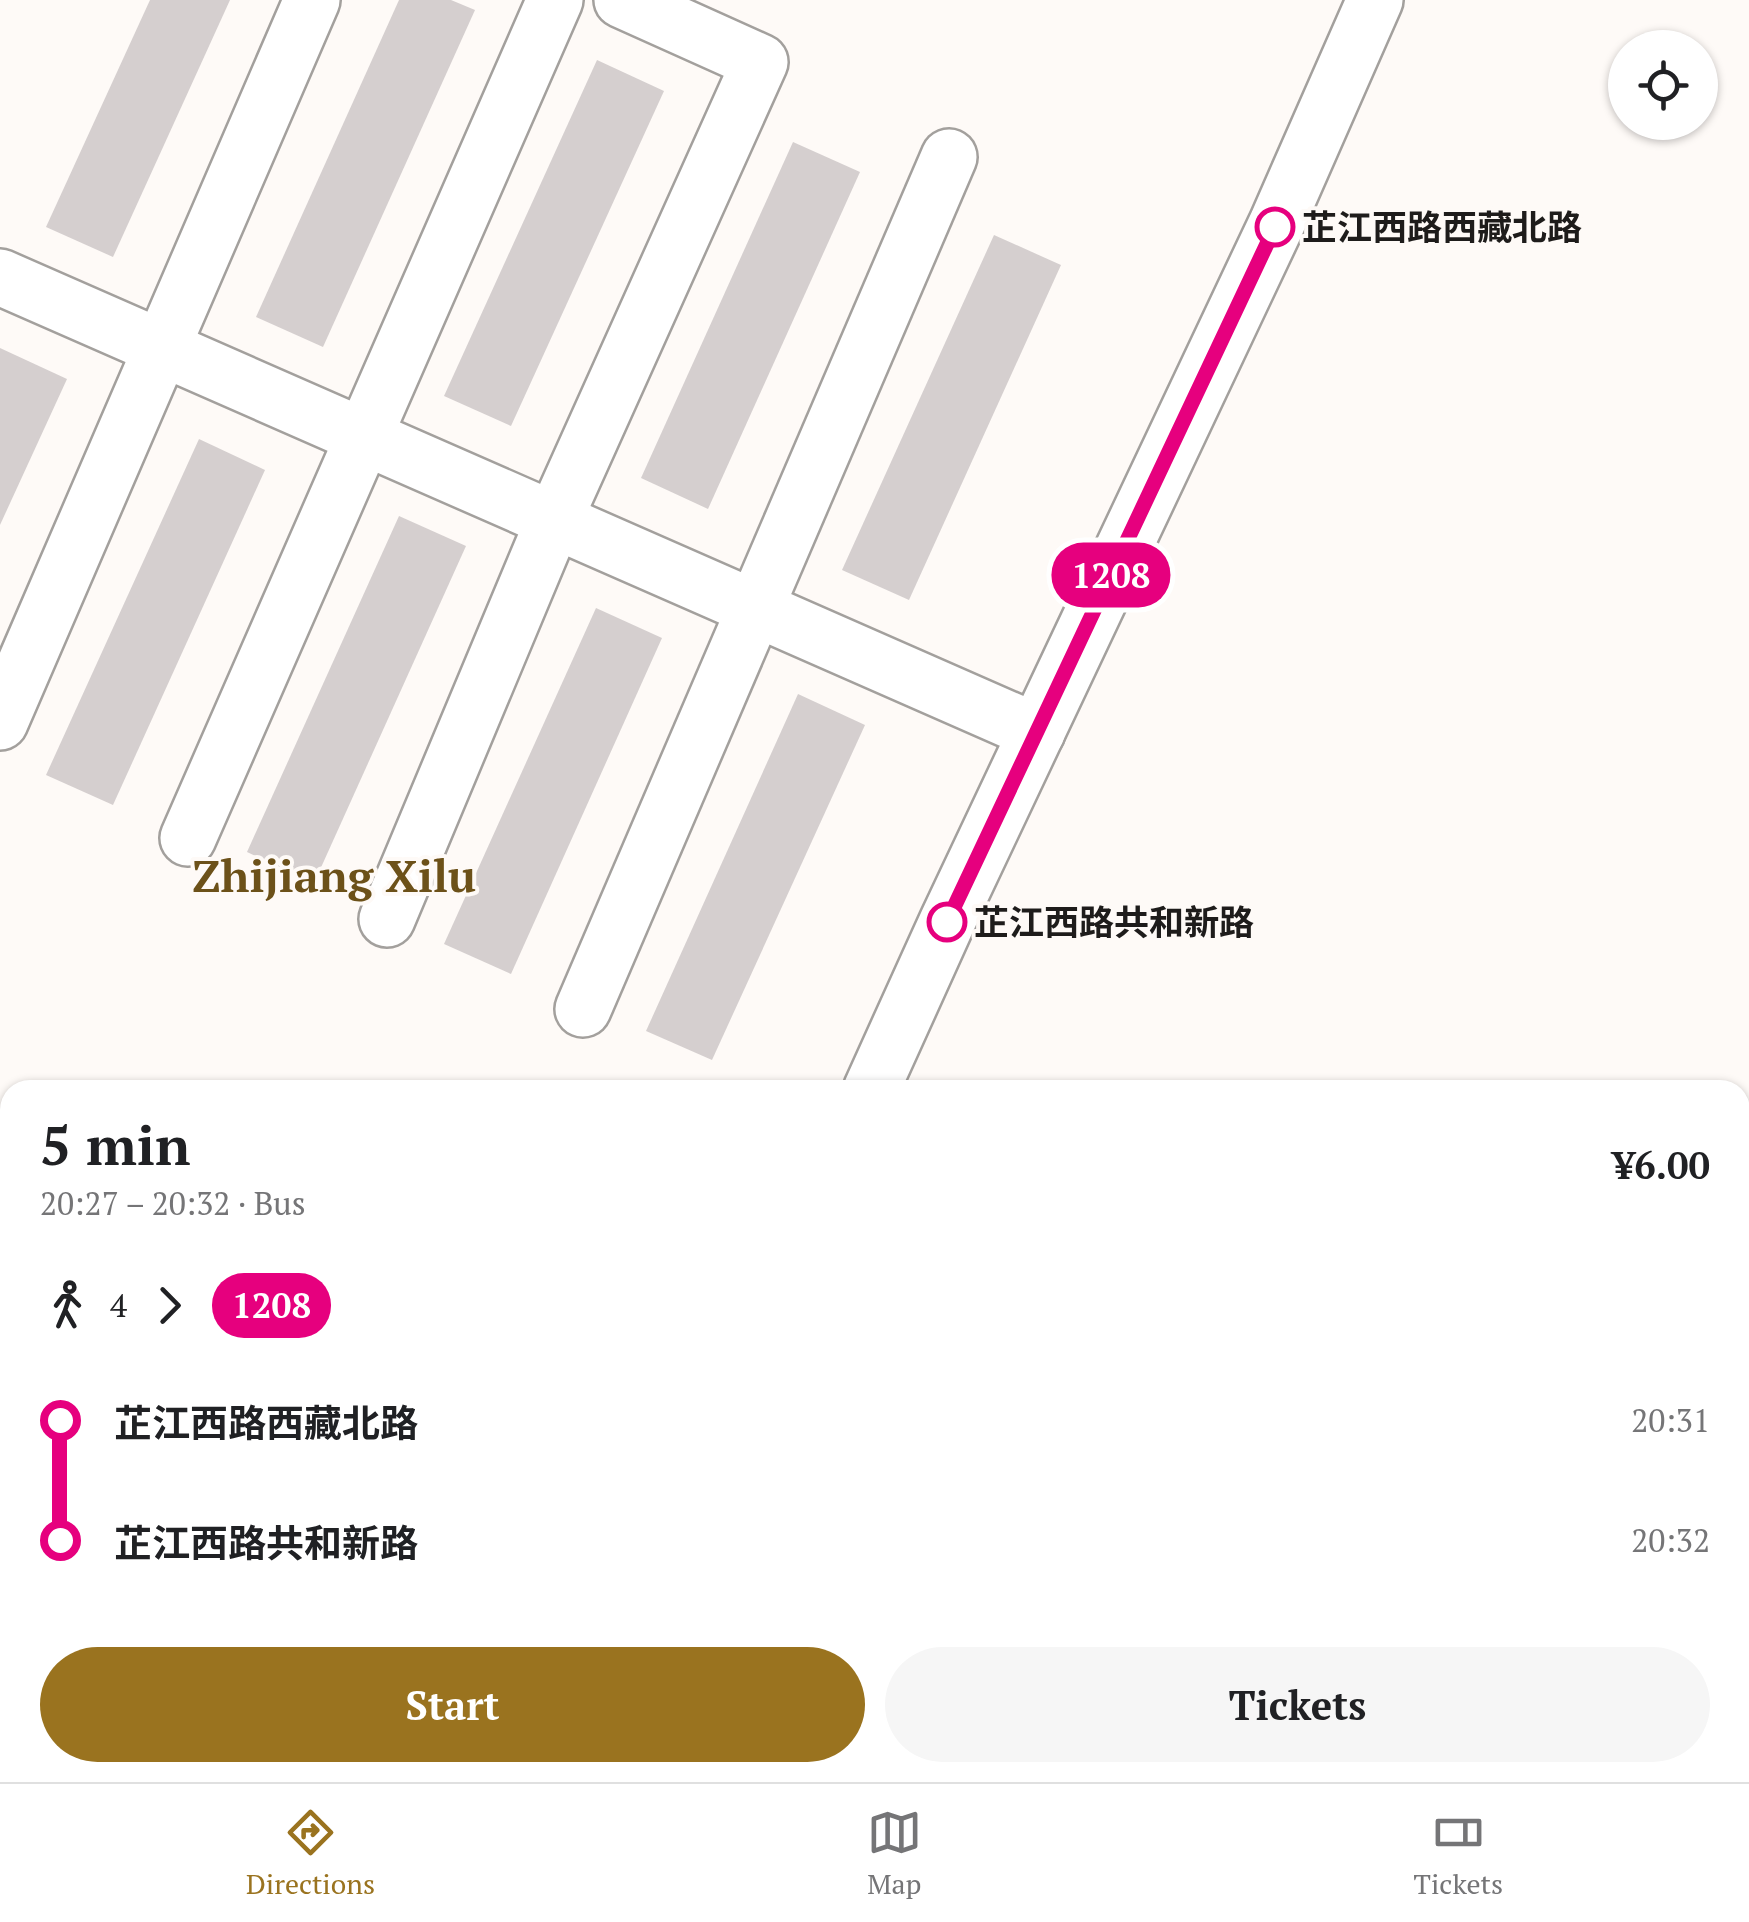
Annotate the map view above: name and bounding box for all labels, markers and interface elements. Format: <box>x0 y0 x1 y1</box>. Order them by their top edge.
map controls <box>1608 30 1718 140</box>
button: locate <box>1608 30 1718 140</box>
place label: 芷江西路西藏北路 <box>1302 204 1582 250</box>
marker: 芷江西路西藏北路 <box>1256 208 1294 246</box>
line badge: 1208 <box>1041 542 1181 608</box>
text: 1208 <box>1071 552 1151 598</box>
district label: Zhijiang Xilu <box>192 845 476 905</box>
place label: 芷江西路共和新路 <box>974 899 1254 945</box>
marker: 芷江西路共和新路 <box>928 903 966 941</box>
text: 5 min <box>40 1108 190 1181</box>
text: ¥6.00 <box>1613 1140 1710 1190</box>
text: 20:27 – 20:32 · Bus <box>40 1182 306 1224</box>
icon: walk <box>40 1278 95 1333</box>
icon: forward <box>142 1278 197 1333</box>
text: 1208 <box>232 1282 311 1328</box>
text: 4 <box>110 1284 127 1326</box>
text: 芷江西路西藏北路 <box>114 1398 418 1448</box>
text: 20:31 <box>1631 1399 1710 1441</box>
text: 芷江西路共和新路 <box>114 1518 418 1568</box>
text: 20:32 <box>1631 1519 1710 1561</box>
button: Start <box>40 1647 865 1762</box>
button: Tickets <box>885 1647 1710 1762</box>
tab: Directions <box>246 1805 375 1902</box>
tab: Map <box>867 1805 922 1902</box>
tab: Tickets <box>1414 1805 1503 1902</box>

